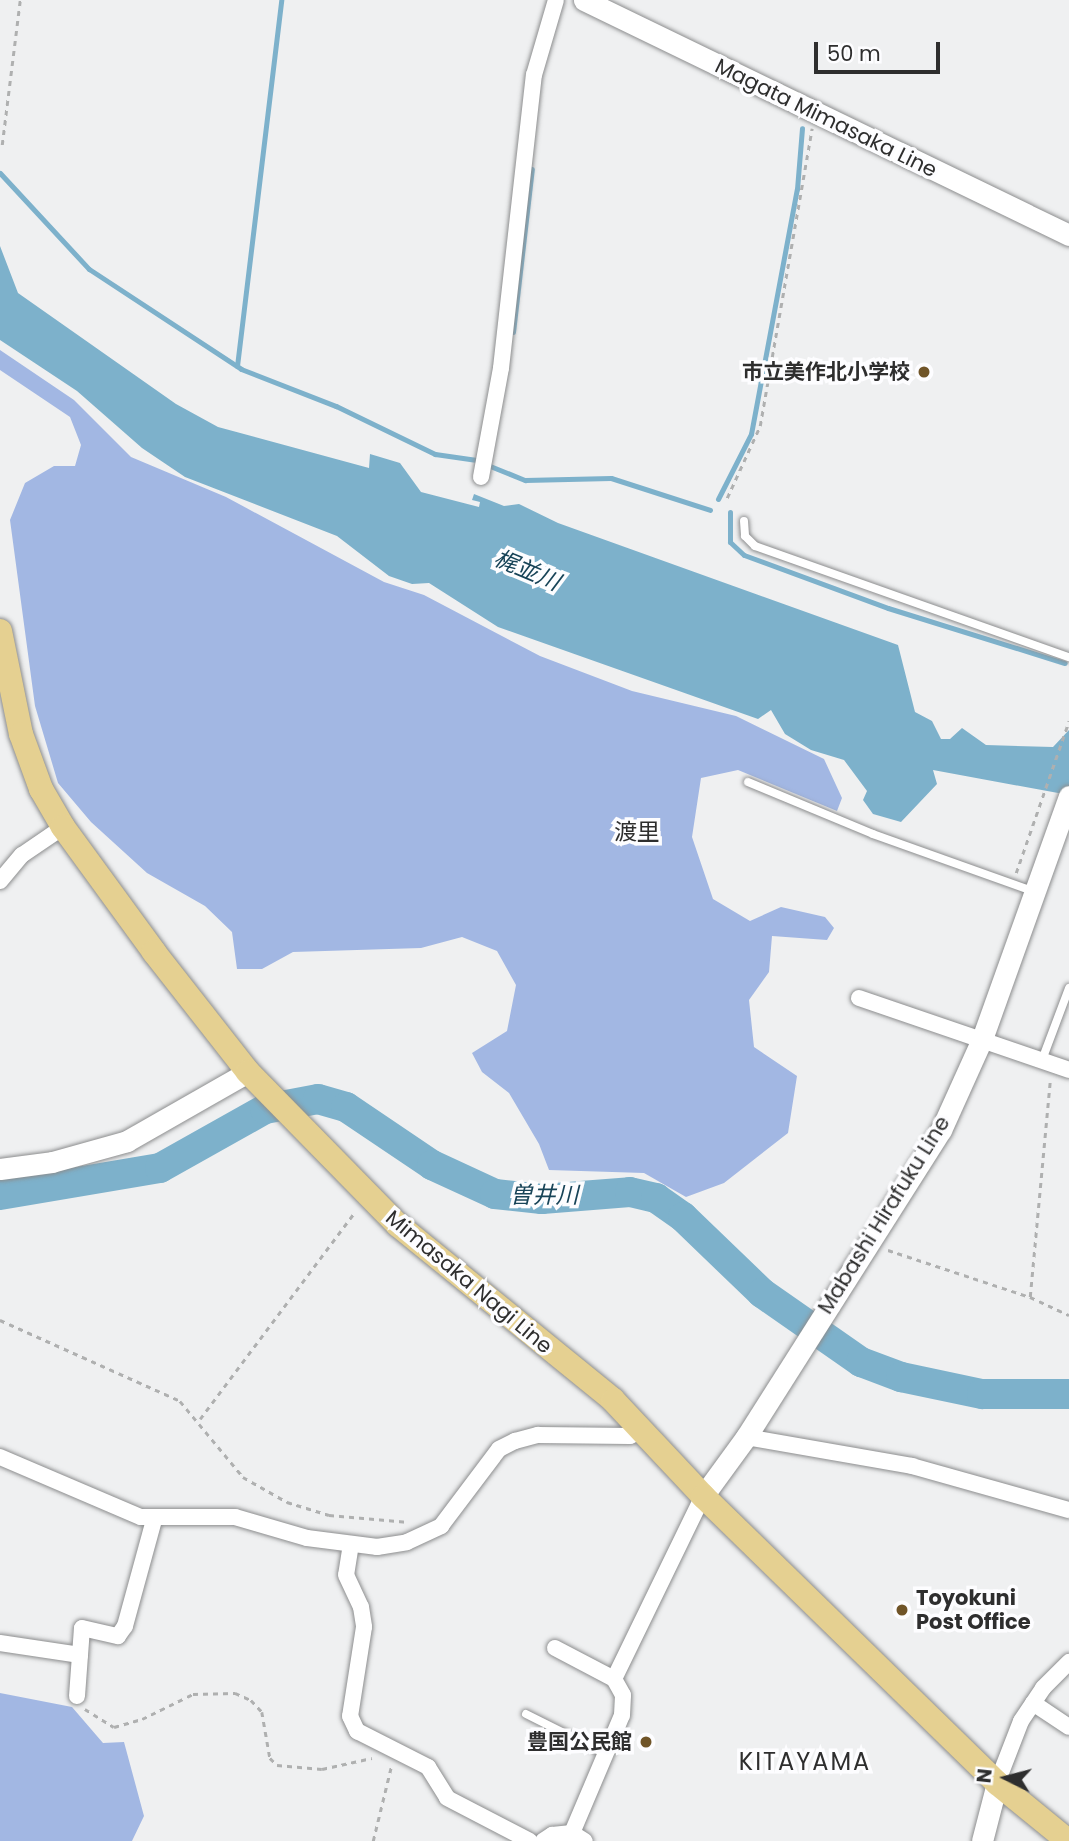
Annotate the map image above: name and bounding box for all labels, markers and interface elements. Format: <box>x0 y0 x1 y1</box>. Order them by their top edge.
scale bar <box>817 28 943 72</box>
text: 50 m <box>827 39 881 68</box>
street label: Magata Mimasaka Line <box>711 53 941 183</box>
place label: 市立美作北小学校 <box>742 359 910 385</box>
marker: 市立美作北小学校 <box>916 364 932 380</box>
water label: 梶並川 <box>490 544 564 596</box>
district label: 渡里 <box>614 818 660 846</box>
street label: Mabashi Hirafuku Line <box>813 1111 955 1319</box>
water label: 曽井川 <box>510 1181 578 1209</box>
street label: Mimasaka Nagi Line <box>381 1205 557 1359</box>
place label: Toyokuni Post Office <box>916 1585 1031 1635</box>
marker: Toyokuni Post Office <box>894 1602 910 1618</box>
place label: 豊国公民館 <box>527 1729 632 1755</box>
marker: 豊国公民館 <box>638 1734 654 1750</box>
north arrow <box>971 1743 1041 1813</box>
district label: KITAYAMA <box>740 1748 870 1776</box>
text: N <box>970 1767 999 1784</box>

